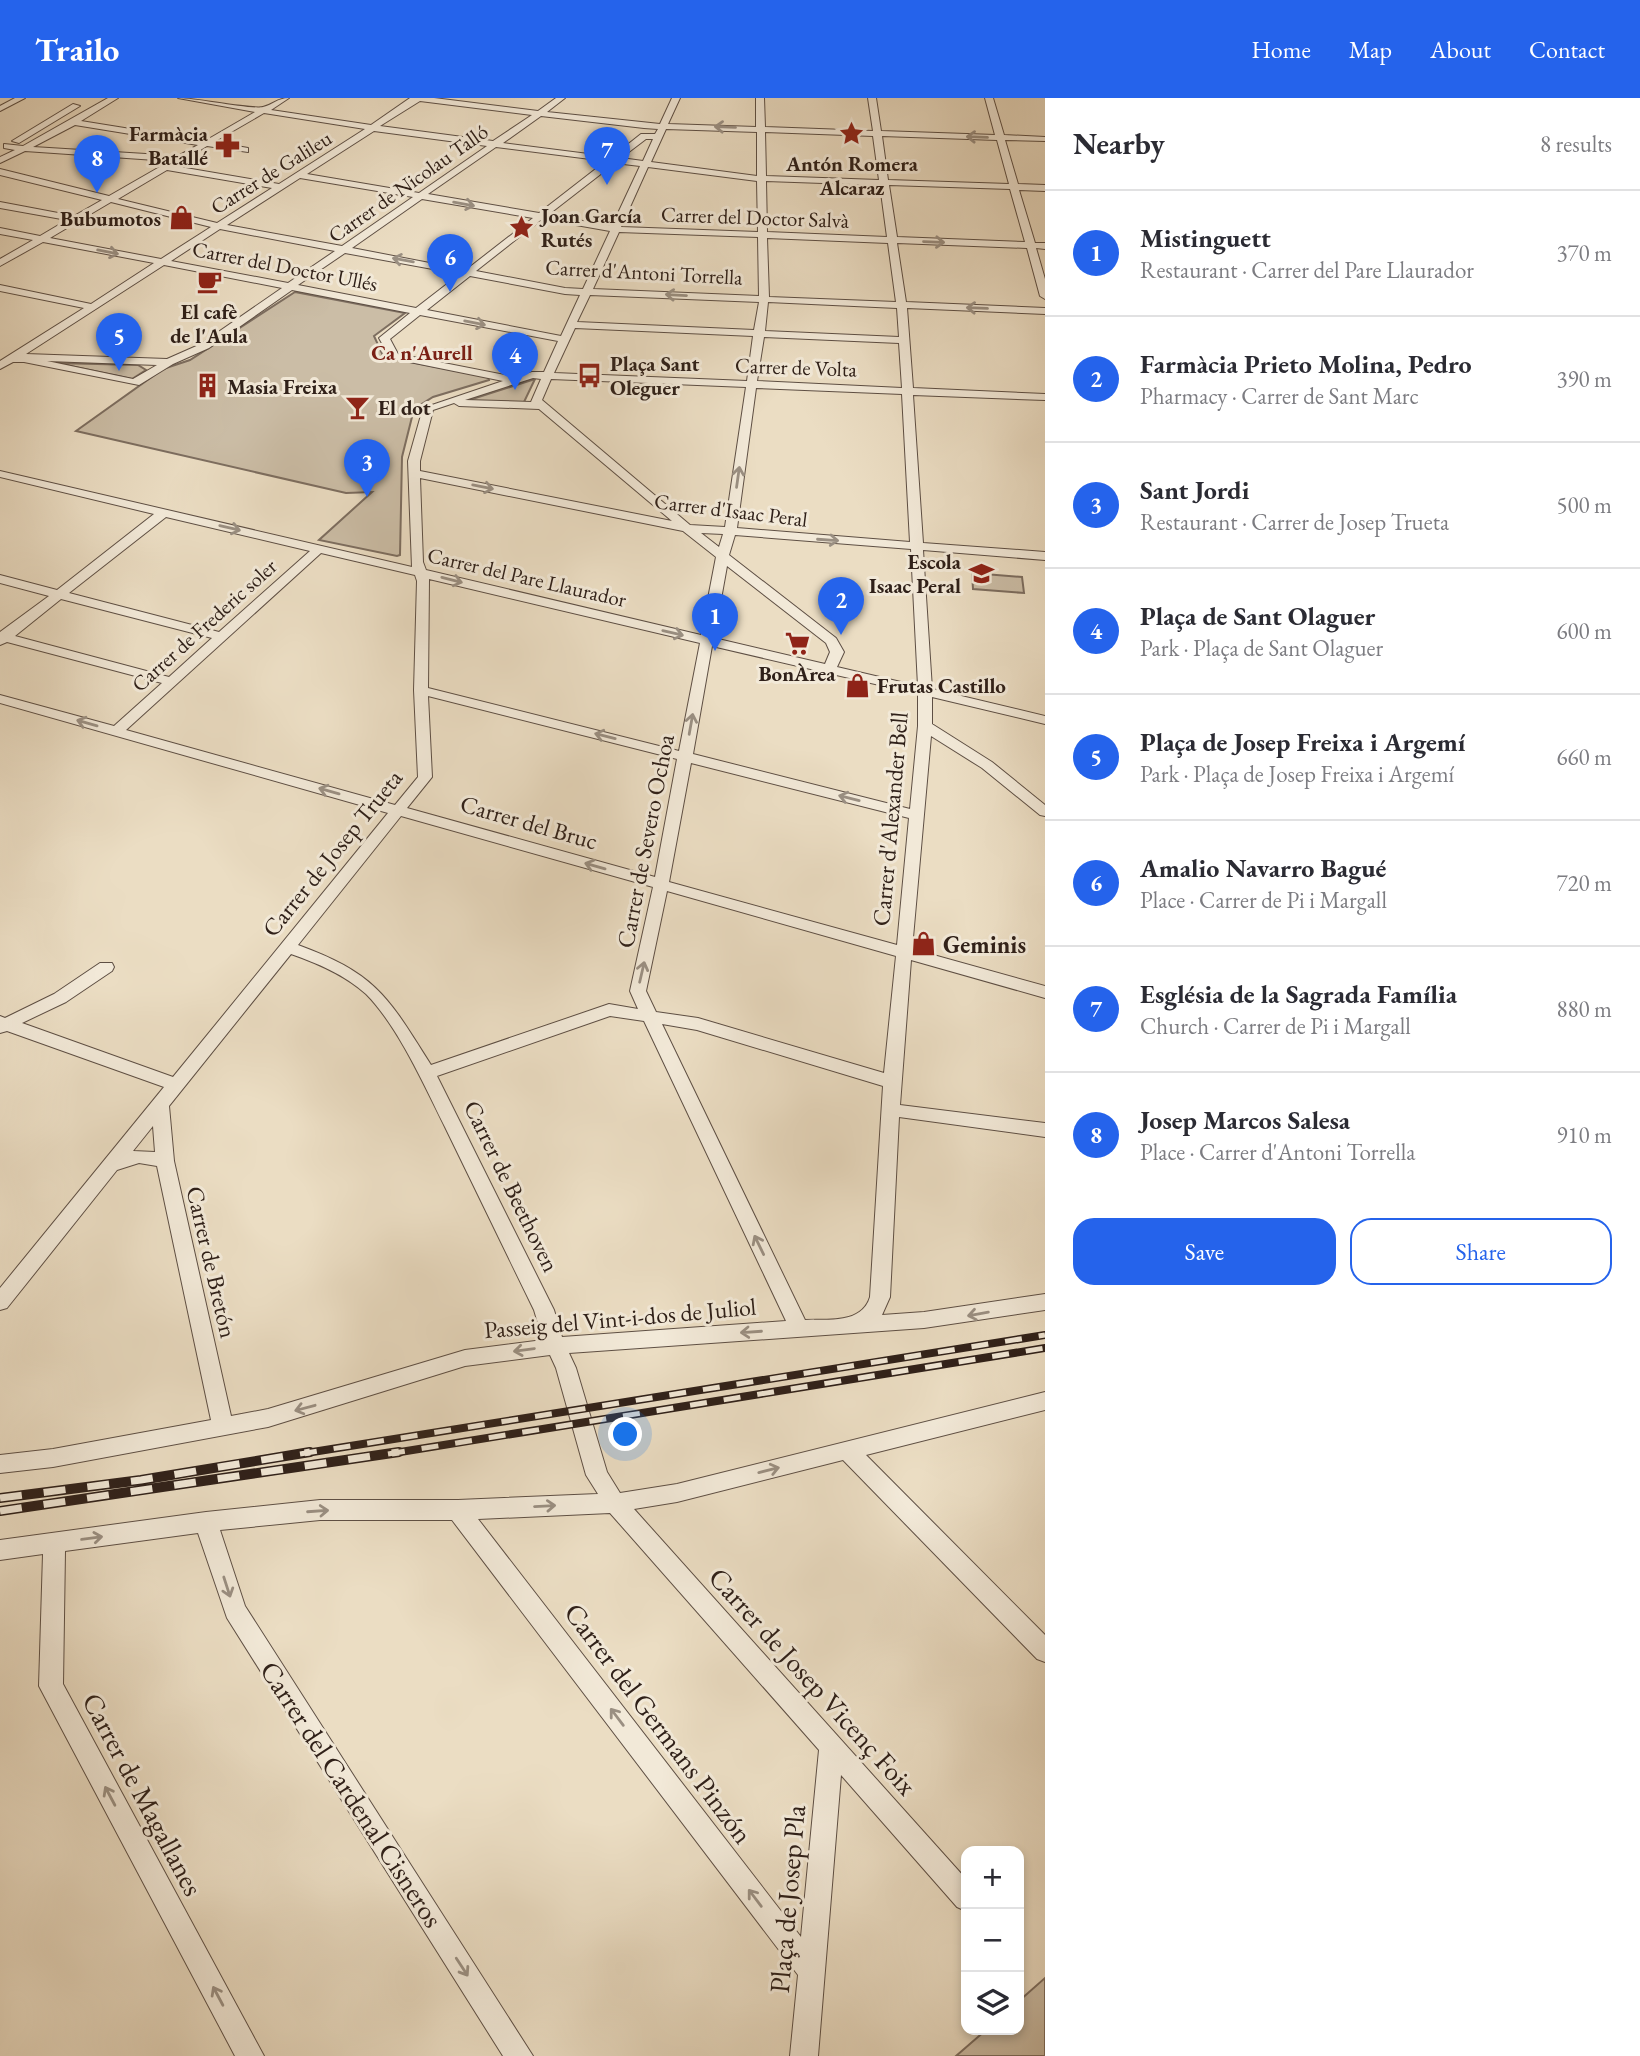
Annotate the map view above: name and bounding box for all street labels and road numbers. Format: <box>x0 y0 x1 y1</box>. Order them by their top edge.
street label: Carrer de Nicolau Talló <box>323 118 493 248</box>
street label: Carrer de Galileu <box>205 124 337 220</box>
street label: Carrer del Doctor Salvà <box>660 200 850 234</box>
street label: Carrer del Doctor Ullés <box>190 235 380 297</box>
street label: Carrer d'Antoni Torrella <box>545 253 744 291</box>
street label: Carrer de Volta <box>735 351 858 383</box>
street label: Carrer d'Isaac Peral <box>653 487 809 533</box>
street label: Carrer del Pare Llaurador <box>425 541 629 613</box>
street label: Carrer de Frederic soler <box>126 553 282 697</box>
street label: Carrer d'Alexander Bell <box>865 711 915 927</box>
street label: Carrer de Severo Ochoa <box>609 731 681 950</box>
street label: Carrer de Josep Trueta <box>255 763 409 943</box>
street label: Carrer del Bruc <box>457 788 601 856</box>
street label: Carrer de Beethoven <box>457 1095 567 1277</box>
street label: Carrer de Bretón <box>179 1183 245 1341</box>
street label: Passeig del Vint-i-dos de Juliol <box>483 1291 758 1345</box>
street label: Carrer de Josep Vicenç Foix <box>701 1559 925 1803</box>
street label: Carrer del Germans Pinzón <box>557 1595 761 1851</box>
street label: Carrer del Cardenal Cisneros <box>252 1654 452 1934</box>
street label: Carrer de Magallanes <box>74 1686 212 1902</box>
street label: Plaça de Josep Pla <box>761 1803 813 1995</box>

